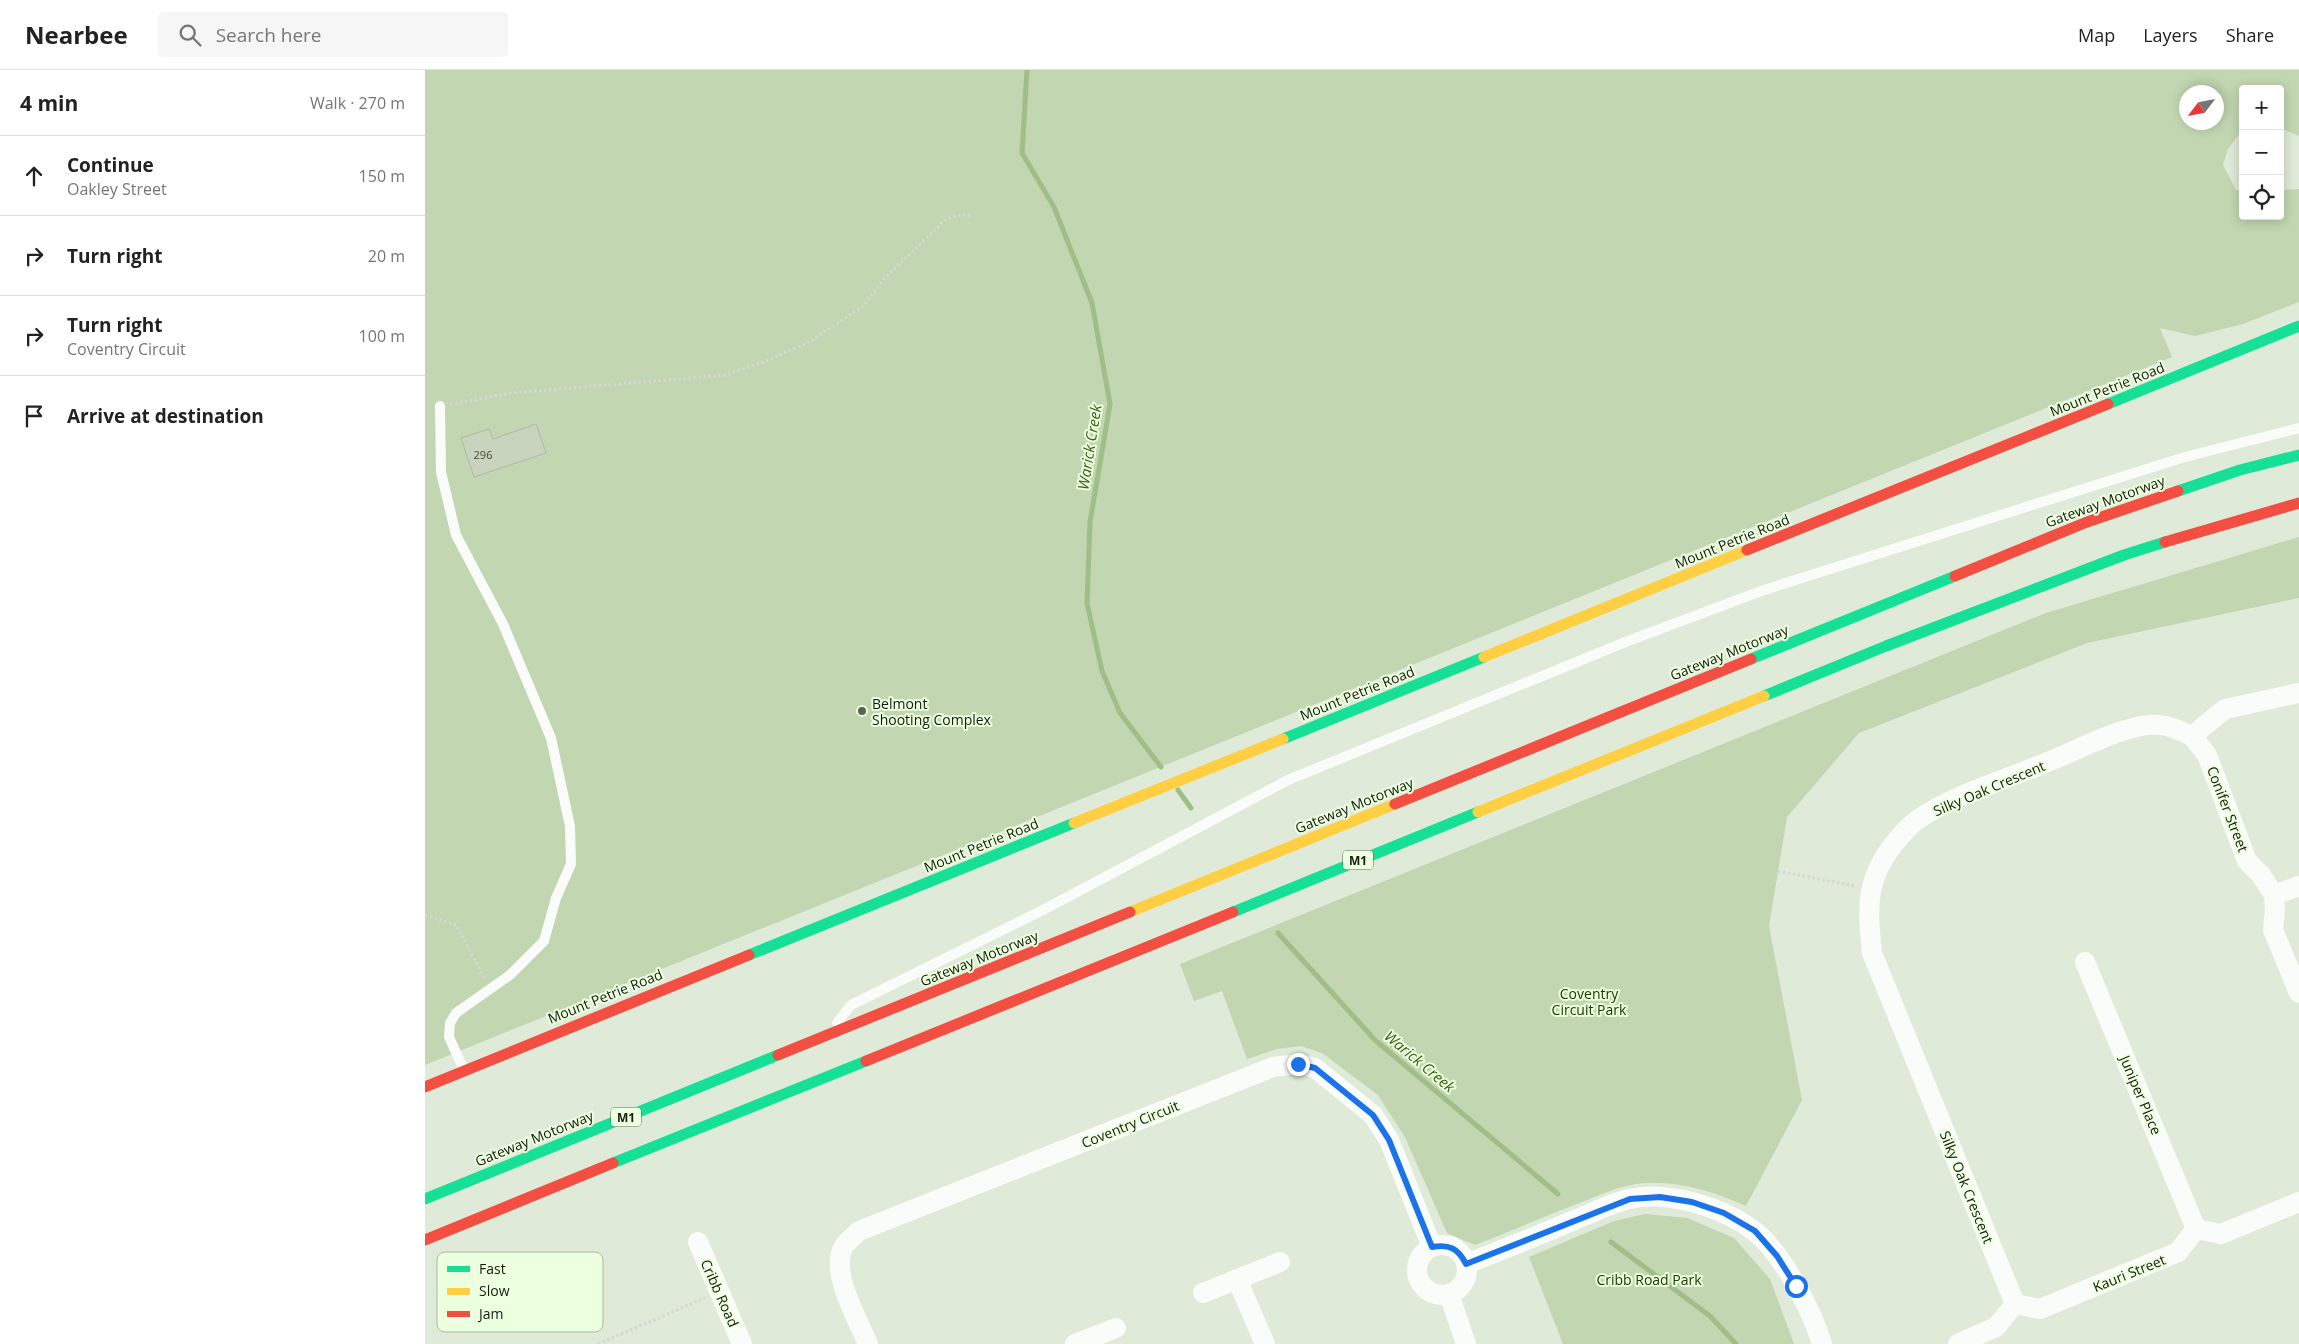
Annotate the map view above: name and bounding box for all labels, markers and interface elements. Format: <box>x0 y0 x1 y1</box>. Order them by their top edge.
search box <box>158 12 508 57</box>
text: Nearbee <box>25 18 128 51</box>
icon: search <box>176 21 204 49</box>
text: Search here <box>216 22 322 48</box>
text: Map <box>2078 23 2115 47</box>
text: Layers <box>2143 23 2198 47</box>
text: Share <box>2226 23 2274 47</box>
north arrow <box>2179 85 2224 130</box>
map controls <box>2239 85 2284 220</box>
button: + <box>2239 85 2284 130</box>
text: 4 min <box>20 89 78 117</box>
text: Walk · 270 m <box>310 92 405 114</box>
button: − <box>2239 130 2284 175</box>
text: Continue <box>67 152 154 178</box>
icon: ahead <box>20 162 48 190</box>
text: 150 m <box>359 165 405 187</box>
button: locate <box>2239 175 2284 220</box>
text: Oakley Street <box>67 178 167 200</box>
icon: right <box>20 242 48 270</box>
text: Turn right <box>67 243 162 269</box>
text: 20 m <box>368 245 405 267</box>
text: Turn right <box>67 312 162 338</box>
icon: right <box>20 322 48 350</box>
text: 100 m <box>359 325 405 347</box>
text: Coventry Circuit <box>67 338 186 360</box>
street label: Mount Petrie Road <box>2047 357 2167 421</box>
icon: arrive <box>20 402 48 430</box>
water label: Warick Creek <box>1072 402 1106 491</box>
text: Arrive at destination <box>67 403 264 429</box>
house number: 296 <box>474 447 492 462</box>
street label: Gateway Motorway <box>2043 470 2168 531</box>
street label: Mount Petrie Road <box>1672 509 1792 573</box>
street label: Gateway Motorway <box>1667 619 1792 684</box>
street label: Mount Petrie Road <box>1297 661 1417 725</box>
place label: Belmont Shooting Complex <box>872 694 992 729</box>
marker: Belmont Shooting Complex <box>856 705 868 717</box>
street label: Silky Oak Crescent <box>1930 756 2048 820</box>
street label: Conifer Street <box>2203 763 2253 855</box>
street label: Gateway Motorway <box>1292 772 1417 837</box>
street label: Mount Petrie Road <box>921 813 1041 877</box>
road number: M1 <box>1343 850 1373 870</box>
street label: Gateway Motorway <box>917 925 1042 990</box>
street label: Mount Petrie Road <box>545 964 665 1028</box>
park label: Coventry Circuit Park <box>1552 984 1627 1019</box>
water label: Warick Creek <box>1381 1026 1460 1097</box>
street label: Juniper Place <box>2115 1051 2166 1138</box>
route end <box>1287 1053 1310 1076</box>
street label: Coventry Circuit <box>1078 1096 1182 1152</box>
street label: Gateway Motorway <box>472 1105 597 1170</box>
road number: M1 <box>611 1108 641 1126</box>
street label: Silky Oak Crescent <box>1936 1128 1998 1246</box>
street label: Kauri Street <box>2090 1250 2168 1296</box>
legend <box>437 1252 603 1332</box>
street label: Cribb Road <box>697 1256 743 1330</box>
text: Fast <box>479 1259 506 1278</box>
park label: Cribb Road Park <box>1596 1270 1702 1289</box>
route start <box>1785 1275 1808 1298</box>
text: Slow <box>479 1281 510 1300</box>
text: Jam <box>477 1304 504 1323</box>

